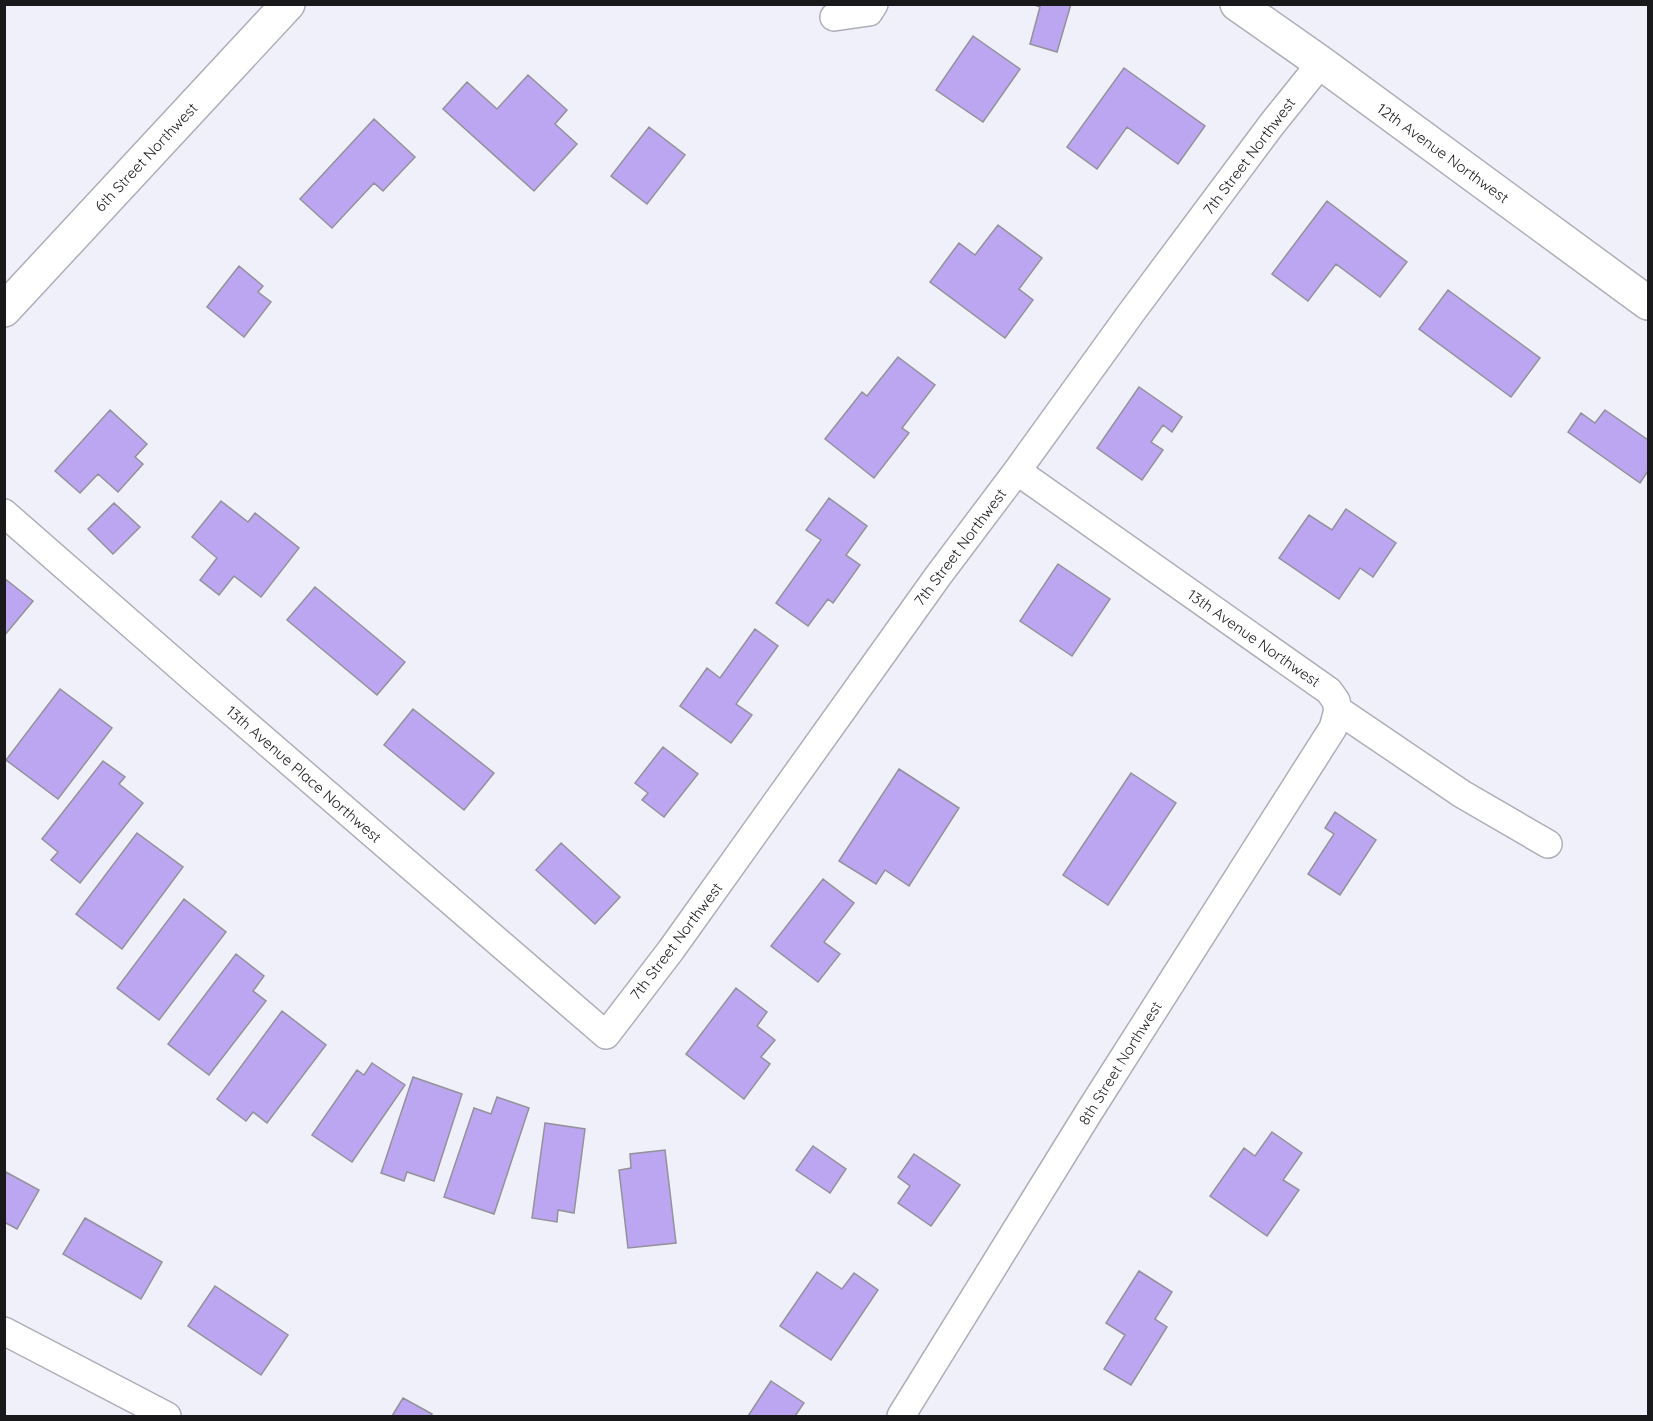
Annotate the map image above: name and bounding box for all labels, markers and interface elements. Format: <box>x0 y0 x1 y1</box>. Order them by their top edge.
street label: 7th Street Northwest <box>1199 94 1299 218</box>
street label: 6th Street Northwest <box>91 99 201 215</box>
street label: 12th Avenue Northwest <box>1373 99 1513 207</box>
street label: 7th Street Northwest <box>910 485 1010 609</box>
street label: 13th Avenue Northwest <box>1184 585 1324 691</box>
street label: 13th Avenue Place Northwest <box>222 701 386 847</box>
street label: 7th Street Northwest <box>626 879 726 1003</box>
street label: 8th Street Northwest <box>1074 998 1166 1128</box>

